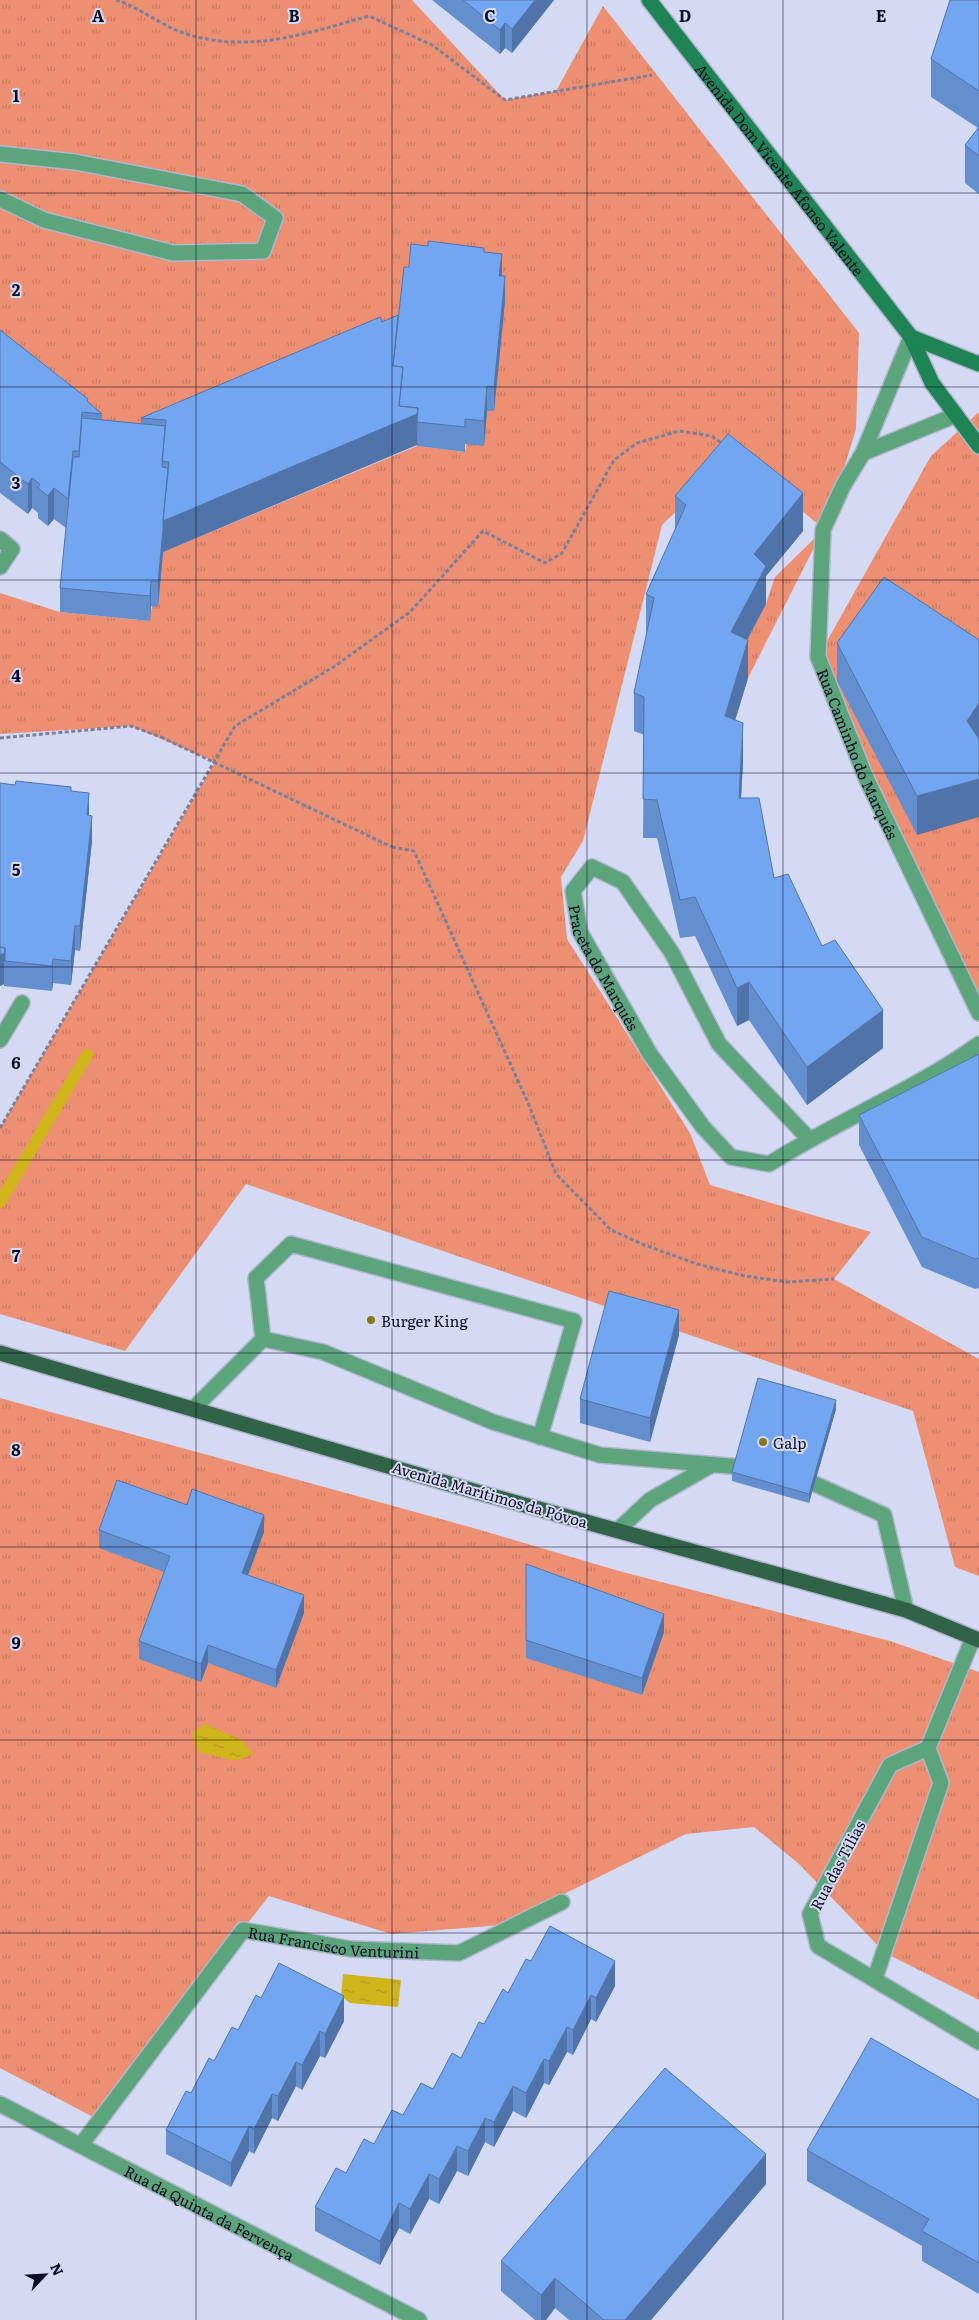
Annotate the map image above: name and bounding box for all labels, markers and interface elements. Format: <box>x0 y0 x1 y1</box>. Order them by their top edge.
text: A <box>92 3 104 27</box>
text: B <box>288 3 300 27</box>
text: C <box>484 3 496 27</box>
text: D <box>679 3 691 27</box>
text: E <box>876 3 887 27</box>
street label: Avenida Dom Vicente Afonso Valente <box>690 58 870 280</box>
text: 1 <box>13 83 20 107</box>
text: 2 <box>12 277 21 301</box>
text: 3 <box>12 470 21 494</box>
text: 4 <box>11 663 21 687</box>
street label: Rua Caminho do Marquês <box>812 665 905 843</box>
text: 5 <box>12 857 21 881</box>
street label: Praceta do Marquês <box>564 903 646 1035</box>
text: 6 <box>11 1050 21 1074</box>
text: 7 <box>12 1243 21 1267</box>
place label: Burger King <box>381 1309 469 1332</box>
marker: Burger King <box>365 1314 377 1326</box>
place label: Galp <box>773 1431 807 1454</box>
marker: Galp <box>757 1436 769 1448</box>
text: 8 <box>11 1437 21 1461</box>
street label: Avenida Marítimos da Póvoa <box>390 1455 591 1533</box>
text: 9 <box>11 1630 21 1654</box>
street label: Rua das Tílias <box>804 1816 870 1914</box>
street label: Rua Francisco Venturini <box>247 1920 420 1963</box>
street label: Rua da Quinta da Fervença <box>121 2159 300 2266</box>
north arrow <box>20 2250 70 2300</box>
text: N <box>46 2260 69 2279</box>

